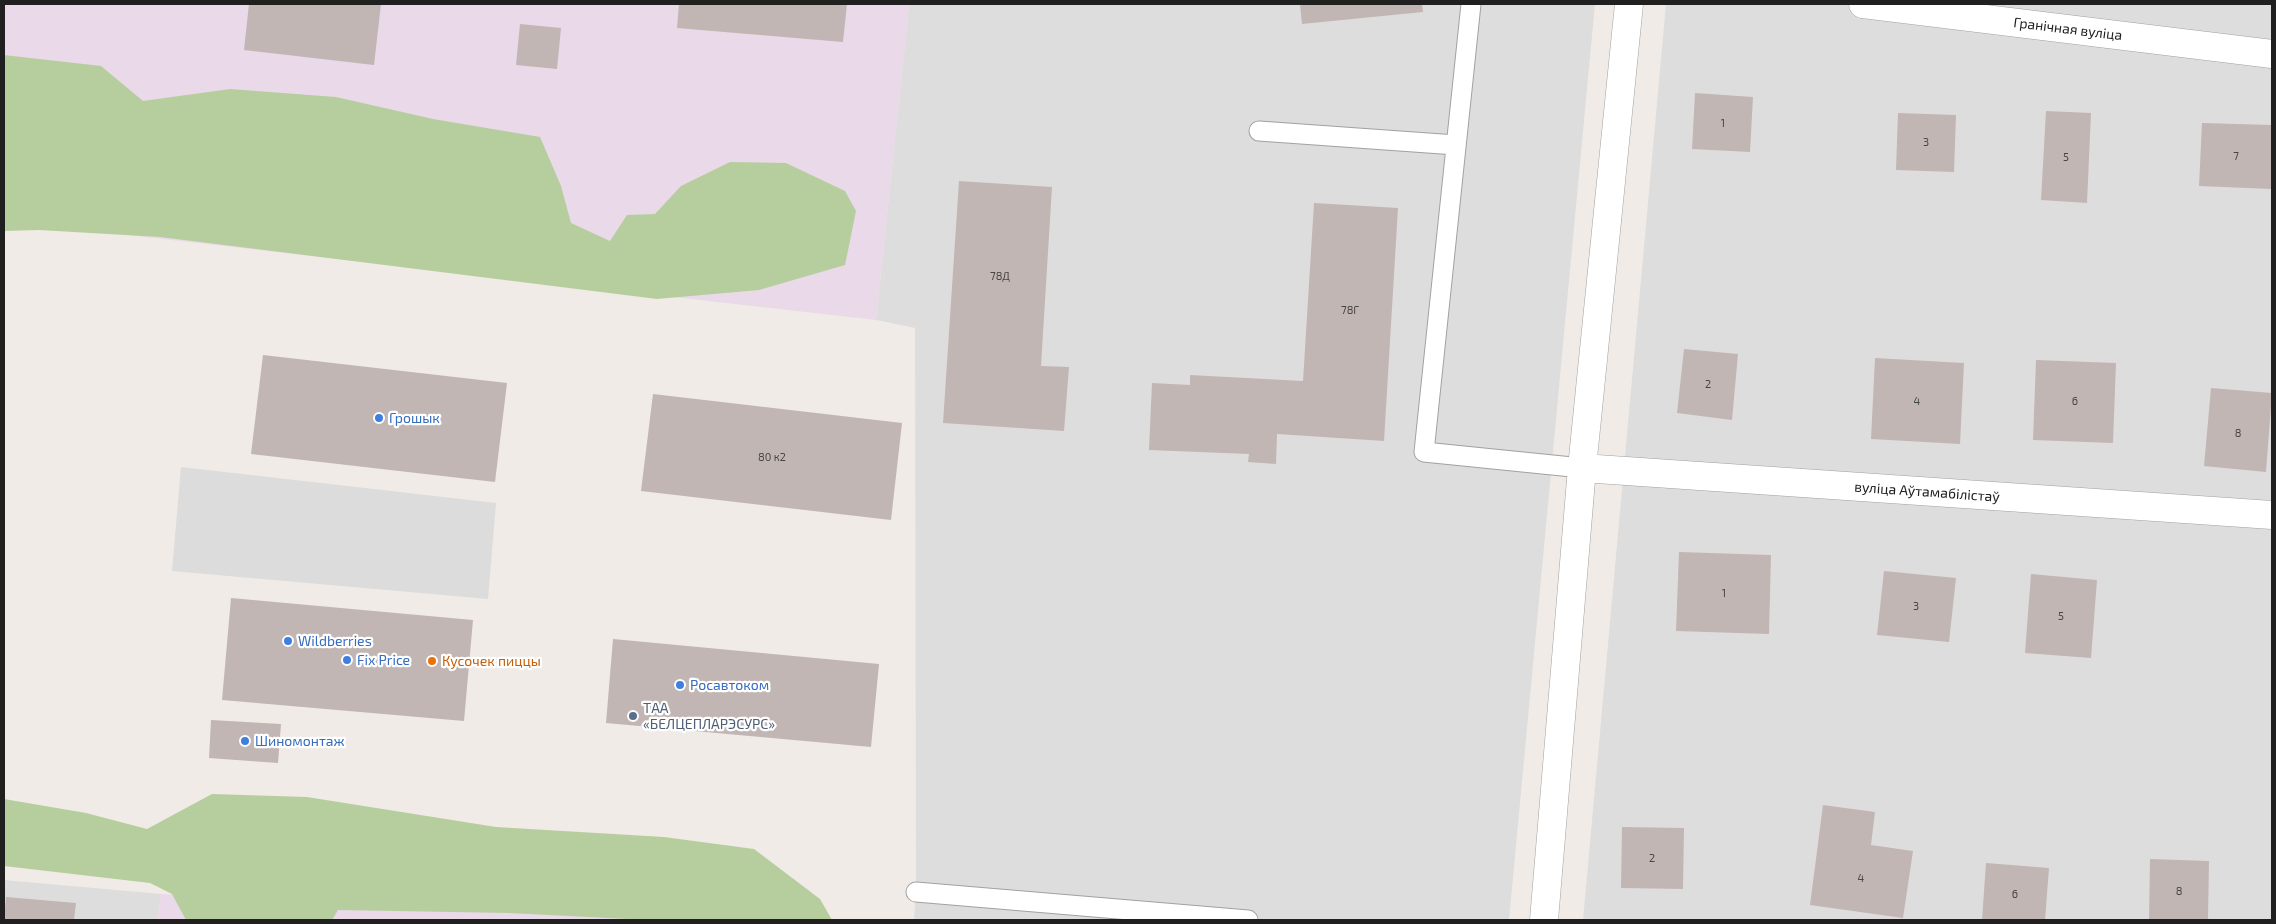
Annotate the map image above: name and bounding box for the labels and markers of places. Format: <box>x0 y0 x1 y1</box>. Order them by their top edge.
place label: Грошык <box>389 410 440 426</box>
marker: Грошык <box>373 412 385 424</box>
place label: Wildberries <box>298 633 372 649</box>
marker: Wildberries <box>282 635 294 647</box>
place label: Fix Price <box>357 652 410 668</box>
place label: Кусочек пиццы <box>442 653 541 669</box>
marker: Fix Price <box>341 654 353 666</box>
marker: Кусочек пиццы <box>426 655 438 667</box>
place label: Росавтоком <box>690 677 769 693</box>
marker: Росавтоком <box>674 679 686 691</box>
place label: ТАА «БЕЛЦЕПЛАРЭСУРС» <box>643 700 775 732</box>
marker: ТАА «БЕЛЦЕПЛАРЭСУРС» <box>627 710 639 722</box>
place label: Шиномонтаж <box>255 733 345 749</box>
marker: Шиномонтаж <box>239 735 251 747</box>

